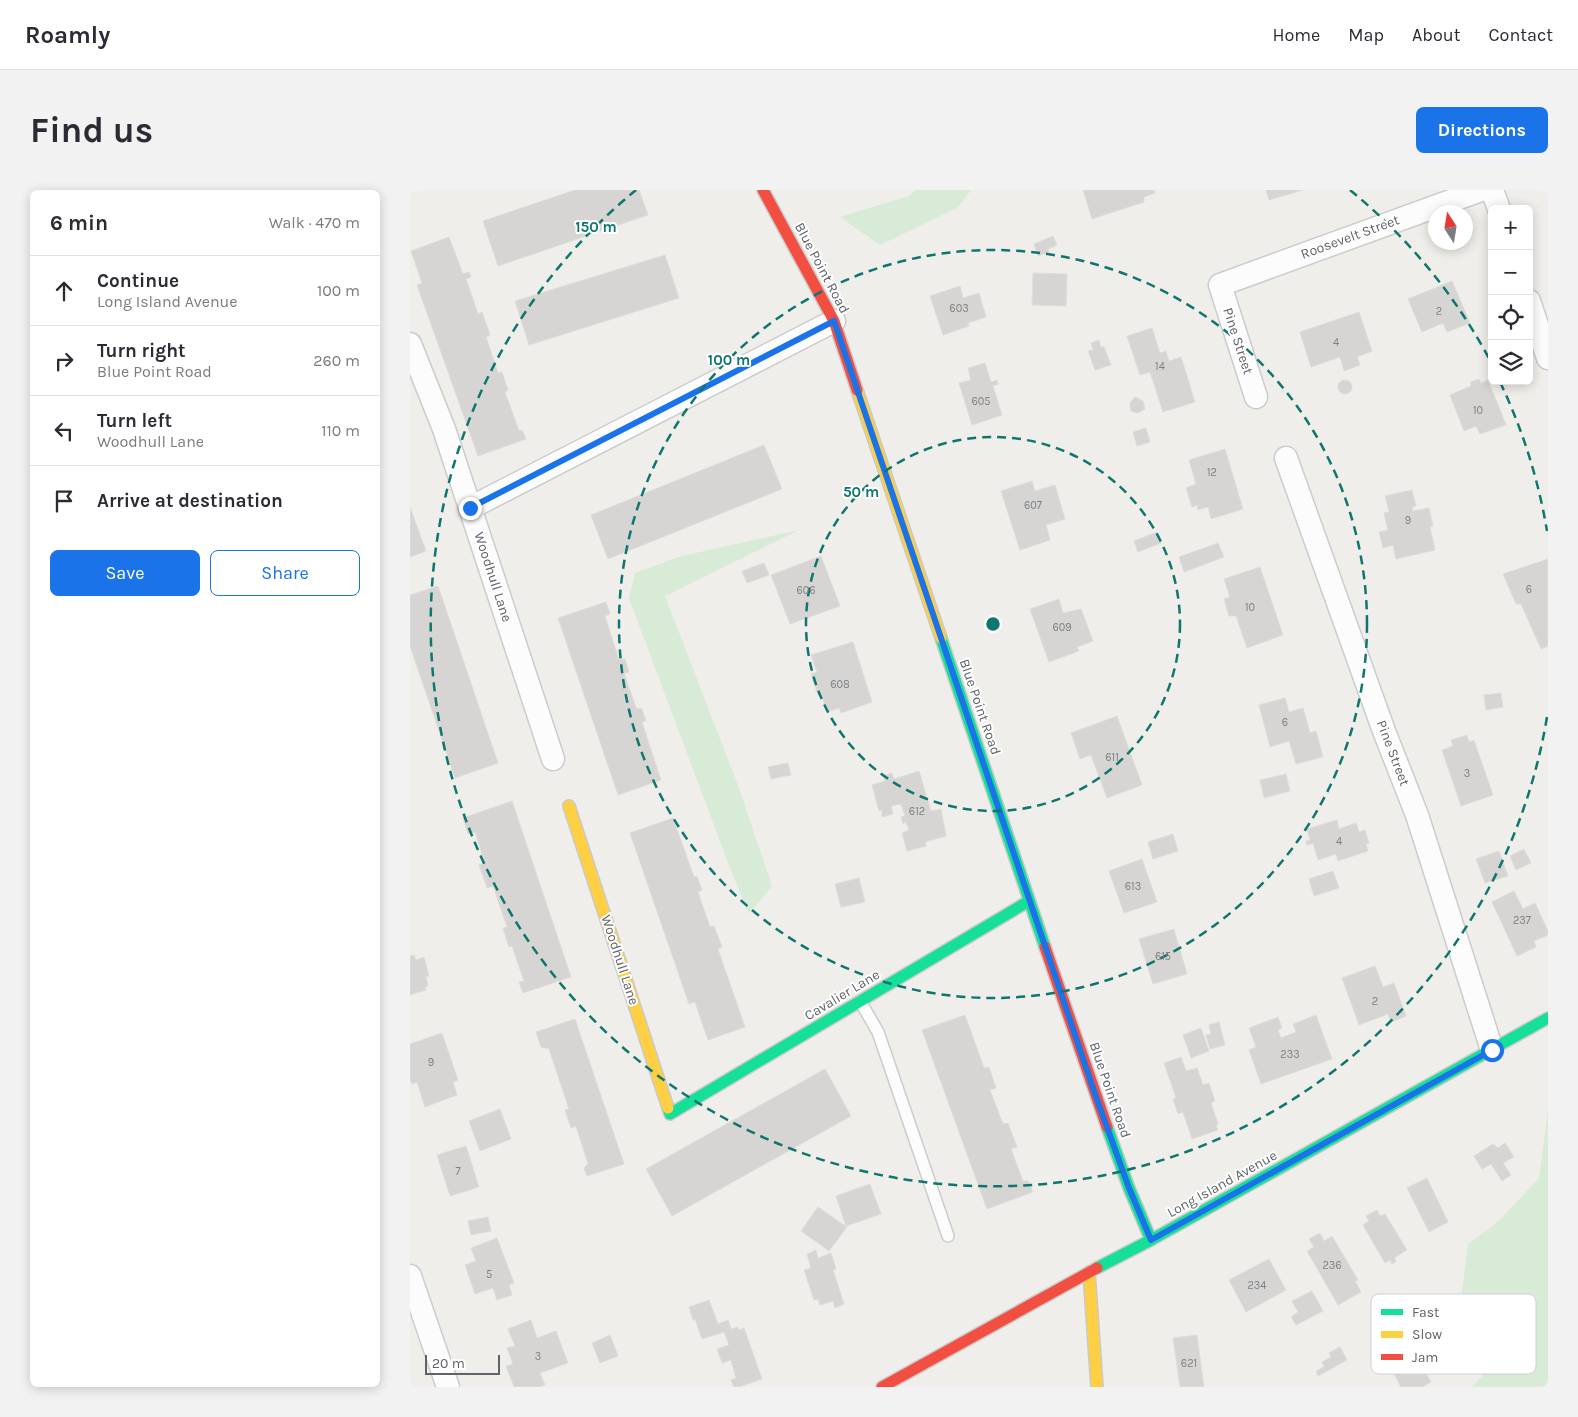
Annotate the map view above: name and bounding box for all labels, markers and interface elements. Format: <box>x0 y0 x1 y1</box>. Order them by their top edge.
text: Roamly <box>25 21 110 49</box>
text: Home <box>1272 24 1320 46</box>
text: Map <box>1348 24 1384 46</box>
text: About <box>1412 24 1461 46</box>
text: Contact <box>1489 24 1553 46</box>
button: Directions <box>1416 107 1548 153</box>
text: Find us <box>30 110 153 151</box>
north arrow <box>1428 205 1473 250</box>
map controls <box>1488 205 1533 385</box>
button: + <box>1488 205 1533 250</box>
text: 6 min <box>50 211 108 235</box>
street label: Roosevelt Street <box>1298 211 1402 263</box>
text: Walk · 470 m <box>269 213 360 232</box>
text: 150 m <box>575 218 617 236</box>
street label: Blue Point Road <box>791 220 853 316</box>
button: − <box>1488 250 1533 295</box>
text: Continue <box>97 270 179 292</box>
icon: ahead <box>50 277 78 305</box>
text: 100 m <box>317 281 360 300</box>
text: Long Island Avenue <box>97 292 237 311</box>
button: locate <box>1488 295 1533 340</box>
house number: 603 <box>949 302 969 315</box>
street label: Pine Street <box>1219 305 1257 377</box>
house number: 2 <box>1436 305 1442 318</box>
house number: 4 <box>1333 336 1339 349</box>
text: Turn right <box>97 340 186 362</box>
button: layers <box>1488 340 1533 385</box>
icon: right <box>50 347 78 375</box>
text: 260 m <box>313 351 360 370</box>
text: 100 m <box>708 351 750 369</box>
house number: 14 <box>1155 360 1165 373</box>
text: Blue Point Road <box>97 362 212 381</box>
house number: 605 <box>971 395 991 408</box>
house number: 10 <box>1473 404 1483 417</box>
text: Turn left <box>97 410 172 432</box>
icon: left <box>50 417 78 445</box>
text: 110 m <box>321 421 360 440</box>
text: Woodhull Lane <box>97 432 204 451</box>
house number: 12 <box>1207 466 1217 479</box>
text: 50 m <box>843 483 879 501</box>
icon: arrive <box>50 487 78 515</box>
text: Arrive at destination <box>97 490 283 512</box>
route end <box>459 497 482 520</box>
house number: 607 <box>1024 499 1042 512</box>
house number: 9 <box>1405 514 1411 527</box>
street label: Woodhull Lane <box>470 530 516 624</box>
button: Save <box>50 550 200 596</box>
button: Share <box>210 550 360 596</box>
house number: 6 <box>1526 583 1532 596</box>
house number: 606 <box>796 584 816 597</box>
house number: 10 <box>1245 601 1255 614</box>
centre of rings <box>984 615 1002 633</box>
house number: 609 <box>1052 621 1072 634</box>
street label: Blue Point Road <box>956 657 1004 757</box>
house number: 608 <box>830 678 850 691</box>
house number: 6 <box>1282 716 1288 729</box>
street label: Pine Street <box>1373 718 1413 788</box>
house number: 611 <box>1105 751 1119 764</box>
house number: 3 <box>1464 767 1470 780</box>
house number: 612 <box>909 805 925 818</box>
house number: 4 <box>1336 835 1342 848</box>
house number: 613 <box>1125 880 1141 893</box>
street label: Woodhull Lane <box>597 913 643 1007</box>
house number: 237 <box>1513 914 1531 927</box>
house number: 615 <box>1155 950 1171 963</box>
street label: Cavalier Lane <box>801 966 883 1024</box>
house number: 2 <box>1372 995 1378 1008</box>
route start <box>1481 1039 1504 1062</box>
street label: Blue Point Road <box>1086 1040 1134 1140</box>
house number: 233 <box>1280 1048 1300 1061</box>
house number: 9 <box>428 1056 434 1069</box>
street label: Long Island Avenue <box>1164 1147 1280 1221</box>
house number: 7 <box>455 1165 461 1178</box>
house number: 236 <box>1322 1259 1342 1272</box>
house number: 5 <box>486 1268 492 1281</box>
house number: 234 <box>1247 1279 1267 1292</box>
legend <box>1371 1294 1536 1374</box>
text: Fast <box>1412 1304 1439 1321</box>
text: Slow <box>1412 1326 1442 1343</box>
text: Jam <box>1412 1349 1438 1366</box>
house number: 3 <box>535 1350 541 1363</box>
scale bar <box>425 1352 500 1375</box>
text: 20 m <box>432 1355 465 1372</box>
house number: 621 <box>1181 1357 1197 1370</box>

